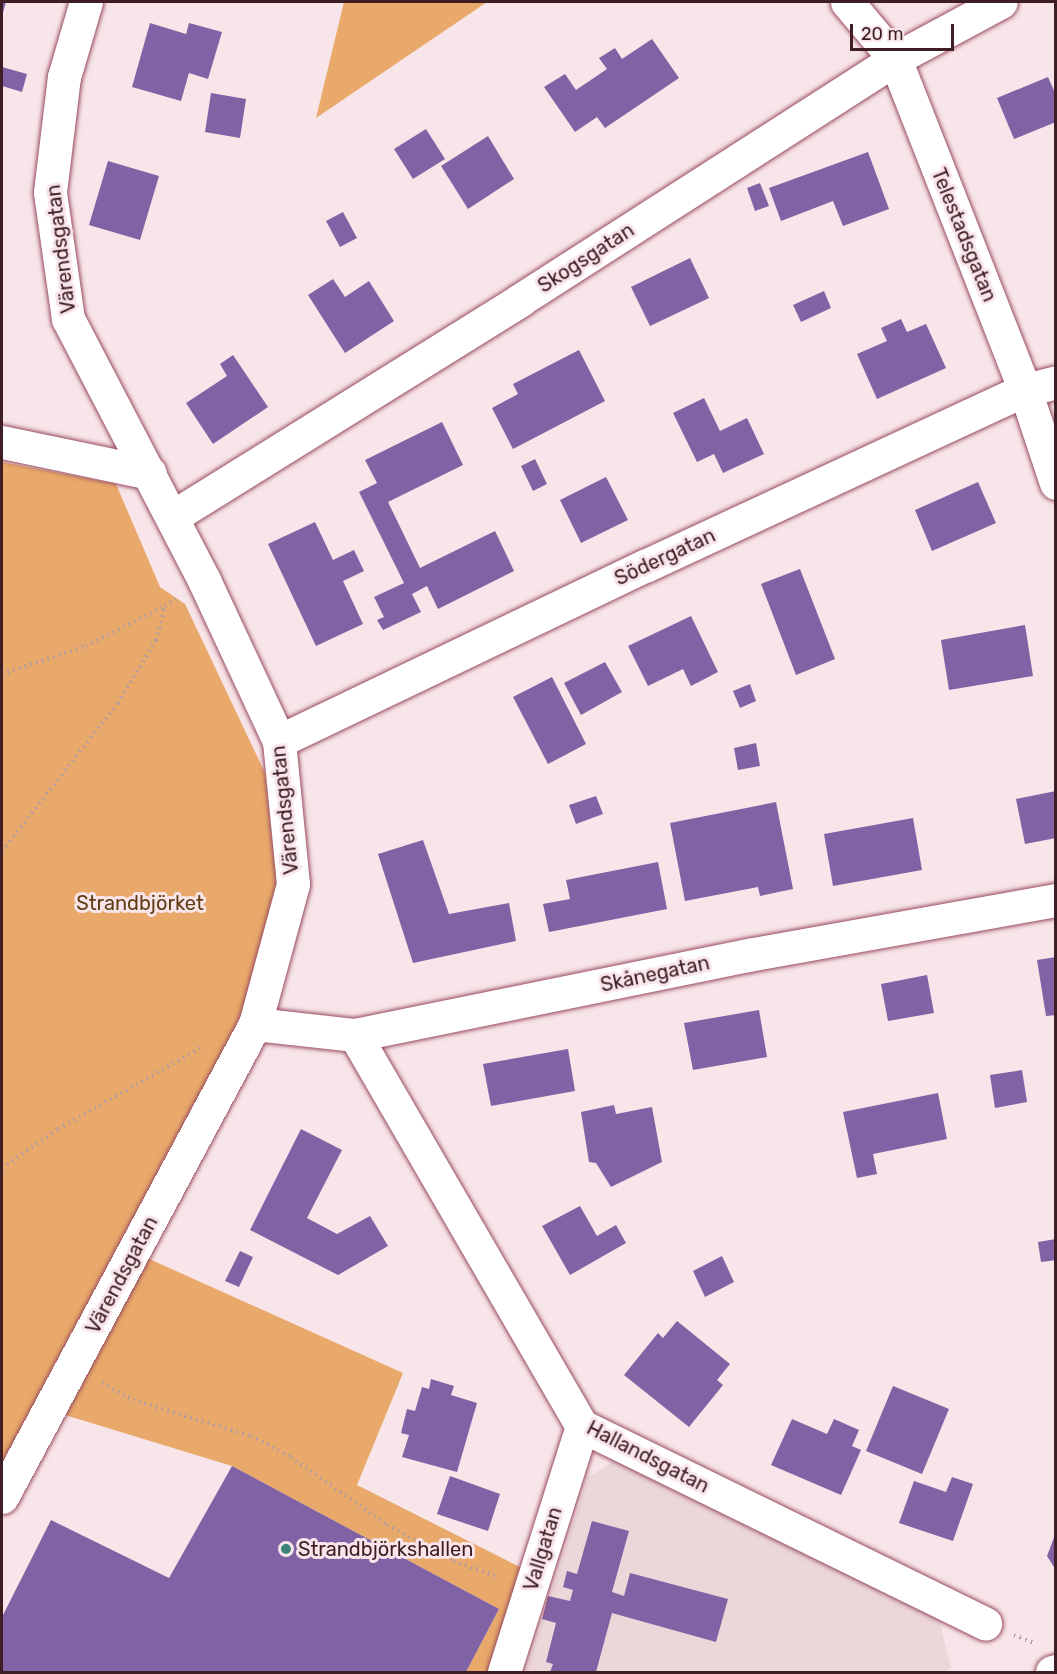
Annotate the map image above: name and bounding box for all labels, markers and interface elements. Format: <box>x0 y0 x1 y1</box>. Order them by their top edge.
scale bar <box>853 12 956 50</box>
text: 20 m <box>861 23 903 45</box>
street label: Telestadsgatan <box>926 165 1002 305</box>
street label: Värendsgatan <box>41 183 81 315</box>
street label: Skogsgatan <box>533 218 639 298</box>
street label: Södergatan <box>611 523 719 591</box>
street label: Värendsgatan <box>266 744 304 876</box>
park label: Strandbjörket <box>76 891 204 915</box>
street label: Skånegatan <box>598 951 712 997</box>
street label: Värendsgatan <box>81 1212 163 1338</box>
street label: Hallandsgatan <box>583 1416 713 1498</box>
street label: Vallgatan <box>519 1504 567 1594</box>
place label: Strandbjörkshallen <box>298 1537 473 1561</box>
marker: Strandbjörkshallen <box>279 1542 293 1556</box>

